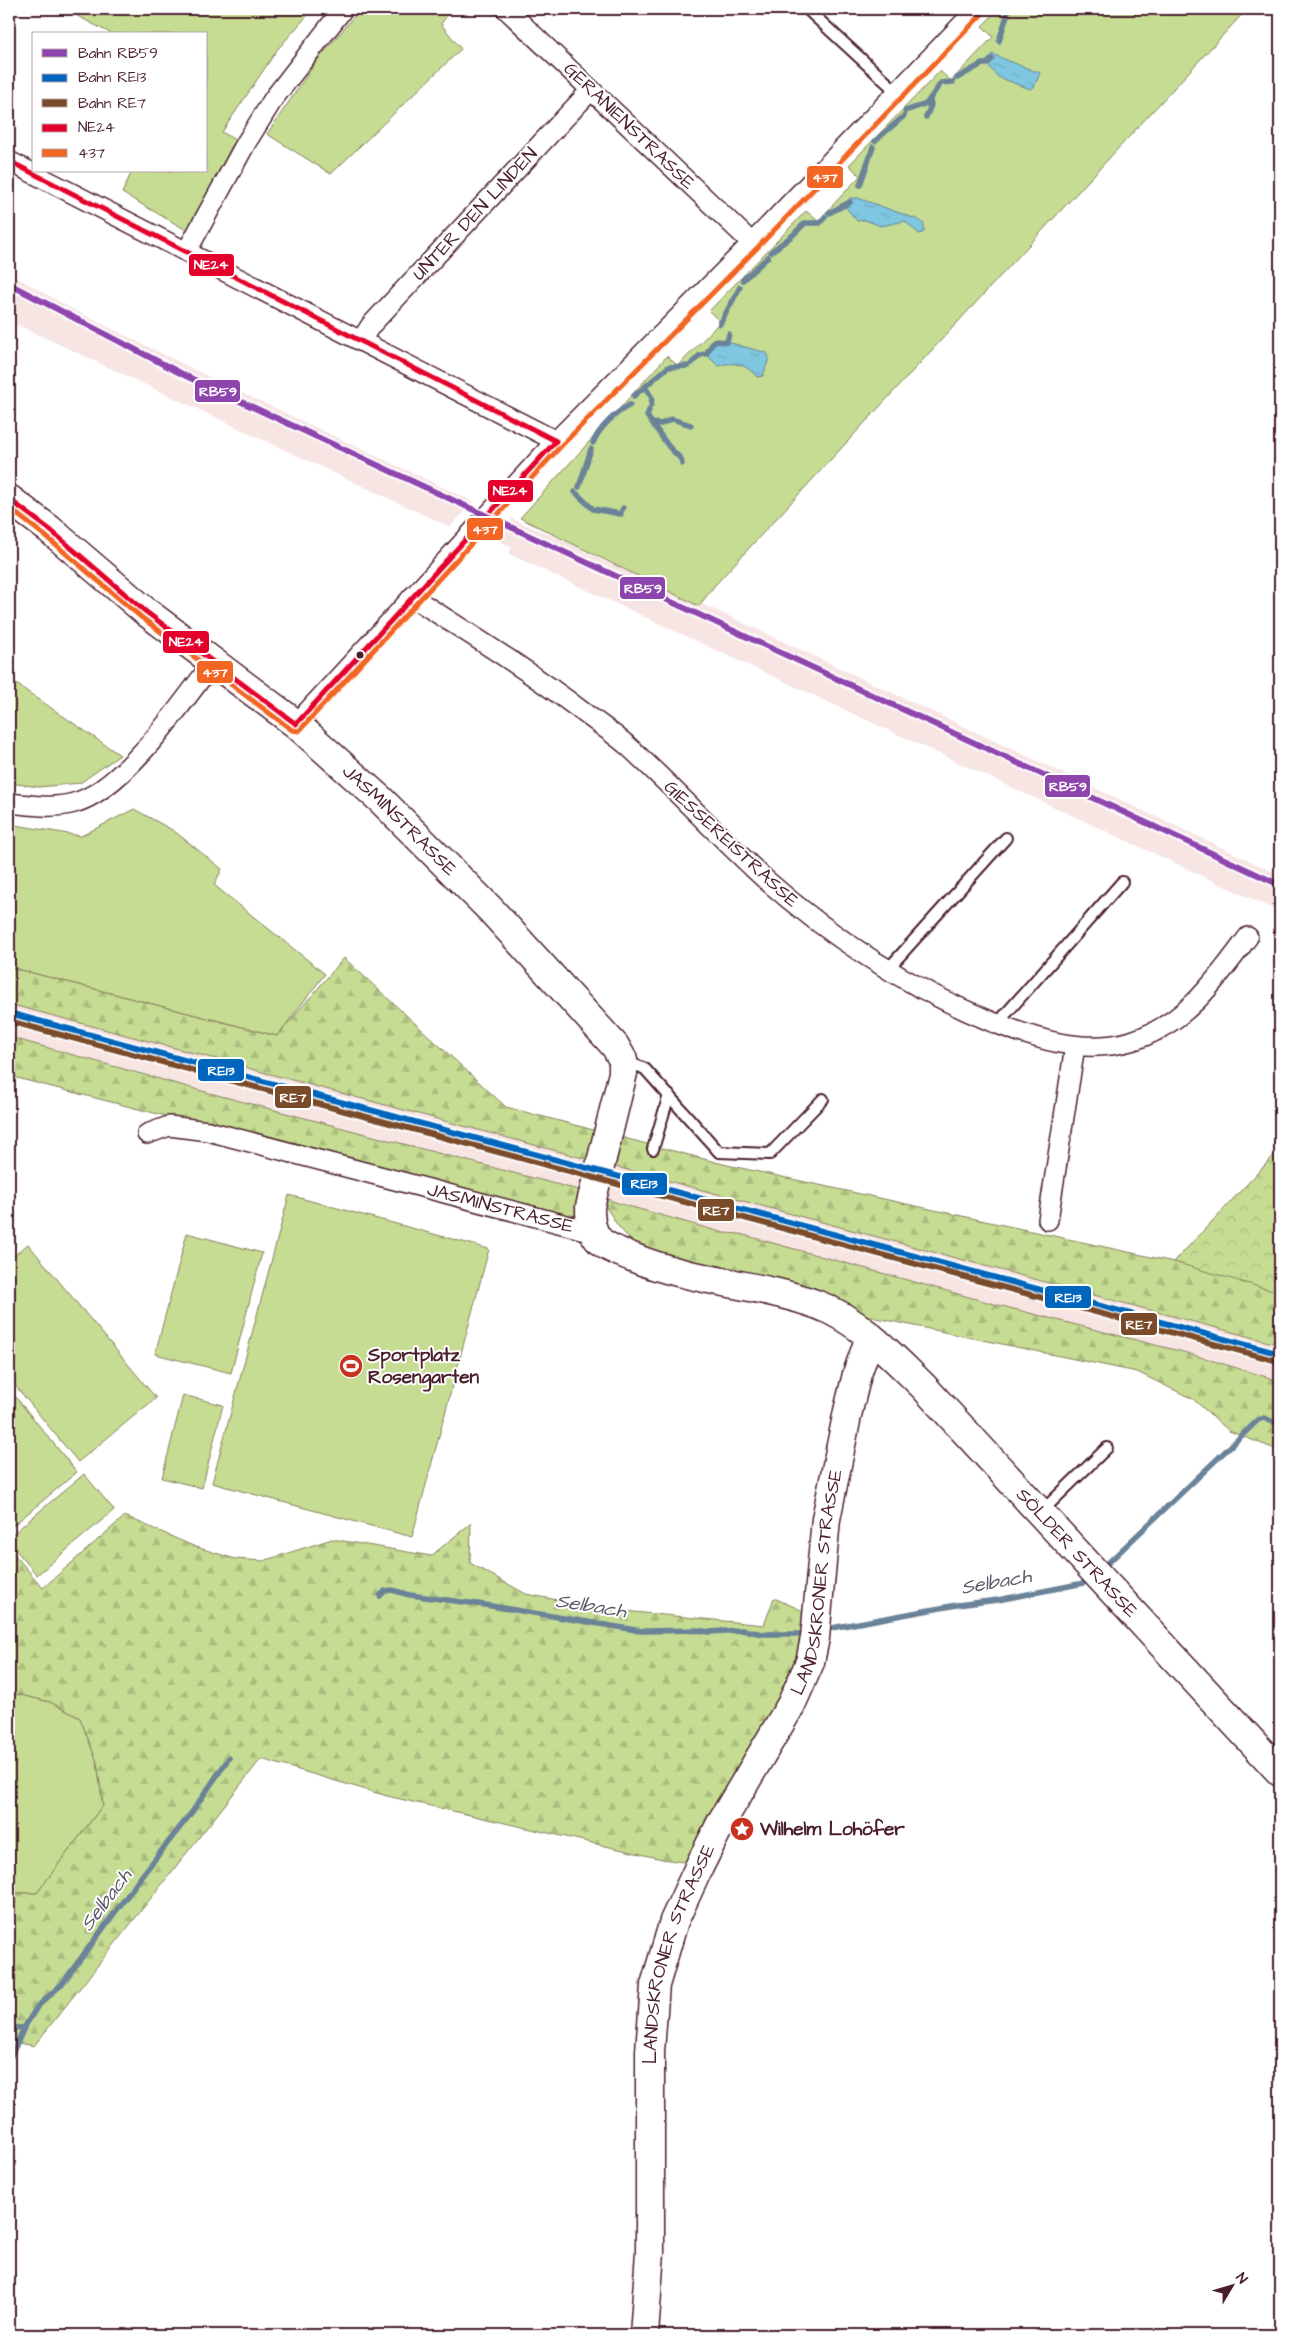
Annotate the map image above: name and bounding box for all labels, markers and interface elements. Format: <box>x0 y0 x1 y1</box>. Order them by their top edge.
legend <box>32 32 208 172</box>
text: Bahn RB59 <box>78 43 158 64</box>
street label: GERANIENSTRASSE <box>557 56 701 196</box>
text: Bahn RE13 <box>78 67 147 88</box>
text: Bahn RE7 <box>78 93 146 114</box>
text: NE24 <box>78 117 115 138</box>
street label: UNTER DEN LINDEN <box>406 141 544 287</box>
text: 437 <box>78 143 105 164</box>
line badge: 437 <box>806 165 844 189</box>
text: 437 <box>812 168 838 188</box>
line badge: NE24 <box>188 253 235 277</box>
text: NE24 <box>194 255 229 275</box>
line badge: RB59 <box>194 379 241 403</box>
text: RB59 <box>199 382 237 402</box>
line badge: NE24 <box>487 479 534 503</box>
text: NE24 <box>493 481 528 501</box>
line badge: 437 <box>466 517 504 541</box>
text: 437 <box>472 520 498 540</box>
line badge: RB59 <box>619 576 666 600</box>
text: RB59 <box>624 579 662 599</box>
line badge: NE24 <box>162 630 210 654</box>
text: NE24 <box>169 632 204 652</box>
unlabelled marker <box>355 650 365 660</box>
line badge: 437 <box>196 660 234 684</box>
text: 437 <box>202 663 228 683</box>
street label: JASMINSTRASSE <box>336 758 463 882</box>
street label: GIESSEREISTRASSE <box>657 774 805 914</box>
line badge: RB59 <box>1044 774 1091 798</box>
text: RB59 <box>1049 777 1087 797</box>
line badge: RE13 <box>197 1058 245 1082</box>
text: RE13 <box>207 1061 235 1081</box>
line badge: RE7 <box>274 1085 312 1109</box>
text: RE7 <box>280 1088 307 1108</box>
line badge: RE13 <box>621 1172 668 1196</box>
text: RE13 <box>630 1174 658 1194</box>
street label: JASMINSTRASSE <box>424 1176 577 1240</box>
line badge: RE7 <box>697 1198 735 1222</box>
text: RE7 <box>703 1201 730 1221</box>
line badge: RE13 <box>1044 1285 1092 1309</box>
text: RE13 <box>1054 1288 1082 1308</box>
line badge: RE7 <box>1120 1312 1158 1336</box>
text: RE7 <box>1126 1315 1153 1335</box>
place label: Sportplatz Rosengarten <box>367 1342 479 1392</box>
sports icon: Sportplatz Rosengarten <box>338 1353 364 1379</box>
street label: LANDSKRONER STRASSE <box>784 1467 849 1699</box>
street label: SÖLDER STRASSE <box>1010 1482 1144 1624</box>
water label: Selbach <box>959 1562 1034 1602</box>
water label: Selbach <box>554 1587 629 1626</box>
place icon: Wilhelm Lohöfer <box>729 1816 755 1842</box>
place label: Wilhelm Lohöfer <box>759 1816 905 1843</box>
street label: LANDSKRONER STRASSE <box>637 1839 722 2064</box>
water label: Selbach <box>74 1862 139 1937</box>
north arrow <box>1206 2262 1256 2312</box>
text: N <box>1231 2269 1252 2288</box>

